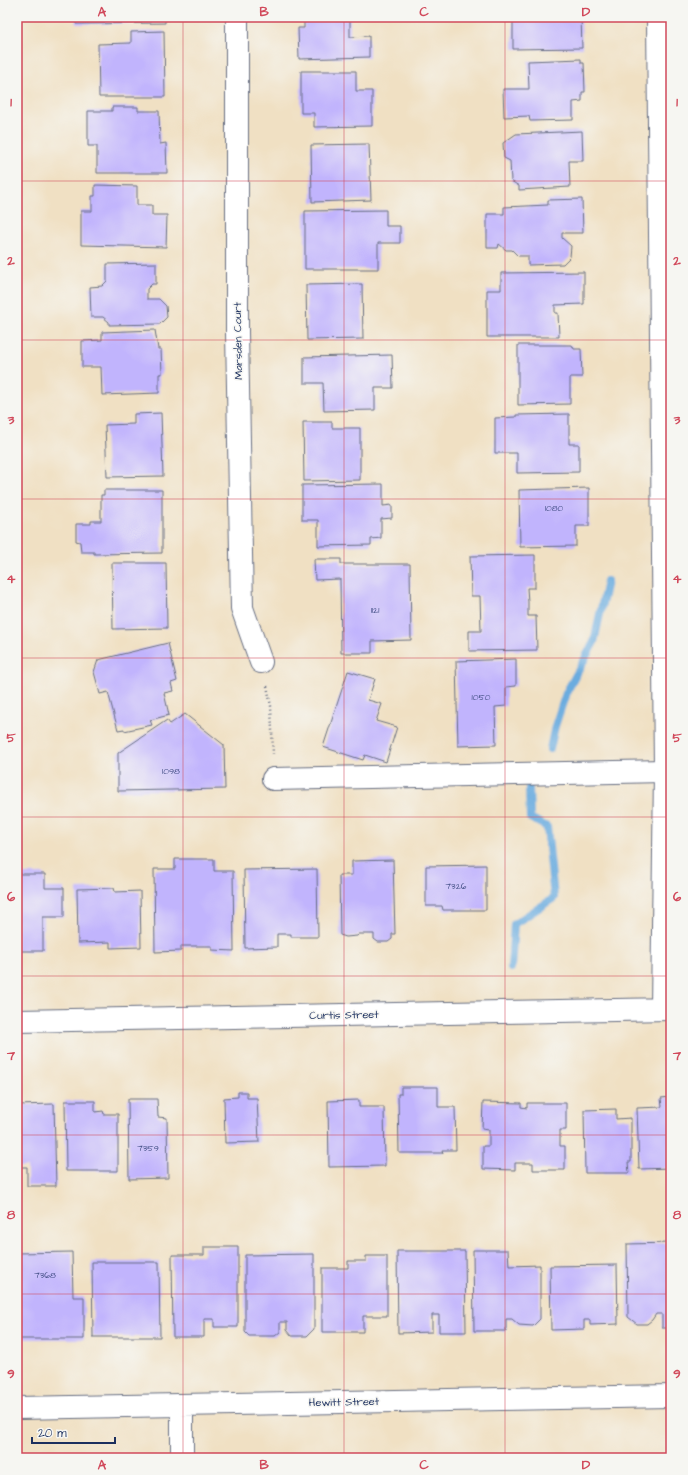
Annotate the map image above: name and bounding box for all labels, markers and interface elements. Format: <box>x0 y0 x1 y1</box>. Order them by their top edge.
text: A <box>98 3 107 21</box>
text: B <box>259 3 269 21</box>
text: C <box>419 3 429 21</box>
text: D <box>582 3 591 21</box>
text: 1 <box>10 93 12 111</box>
text: 1 <box>676 93 678 111</box>
text: 2 <box>6 252 15 270</box>
text: 2 <box>672 252 681 270</box>
street label: Marsden Court <box>230 301 246 380</box>
text: 3 <box>7 411 15 429</box>
text: 3 <box>673 411 681 429</box>
house number: 1080 <box>545 502 563 515</box>
text: 4 <box>7 570 16 588</box>
text: 4 <box>673 570 682 588</box>
house number: 1121 <box>371 604 379 617</box>
house number: 1050 <box>472 691 491 704</box>
text: 5 <box>6 729 16 747</box>
text: 5 <box>672 729 682 747</box>
house number: 1098 <box>162 765 180 778</box>
house number: 7326 <box>446 880 467 893</box>
text: 6 <box>7 888 16 906</box>
text: 6 <box>673 888 682 906</box>
street label: Curtis Street <box>309 1007 379 1023</box>
text: 7 <box>6 1047 16 1065</box>
text: 7 <box>672 1047 682 1065</box>
house number: 7359 <box>137 1142 159 1155</box>
text: 8 <box>7 1206 16 1224</box>
text: 8 <box>673 1206 682 1224</box>
house number: 7368 <box>34 1269 56 1282</box>
text: 9 <box>7 1365 15 1383</box>
text: 9 <box>673 1365 681 1383</box>
street label: Hewitt Street <box>309 1394 380 1410</box>
scale bar <box>32 1419 115 1445</box>
text: 20 m <box>38 1425 67 1442</box>
text: A <box>98 1456 107 1474</box>
text: B <box>259 1456 269 1474</box>
text: C <box>419 1456 429 1474</box>
text: D <box>582 1456 591 1474</box>

